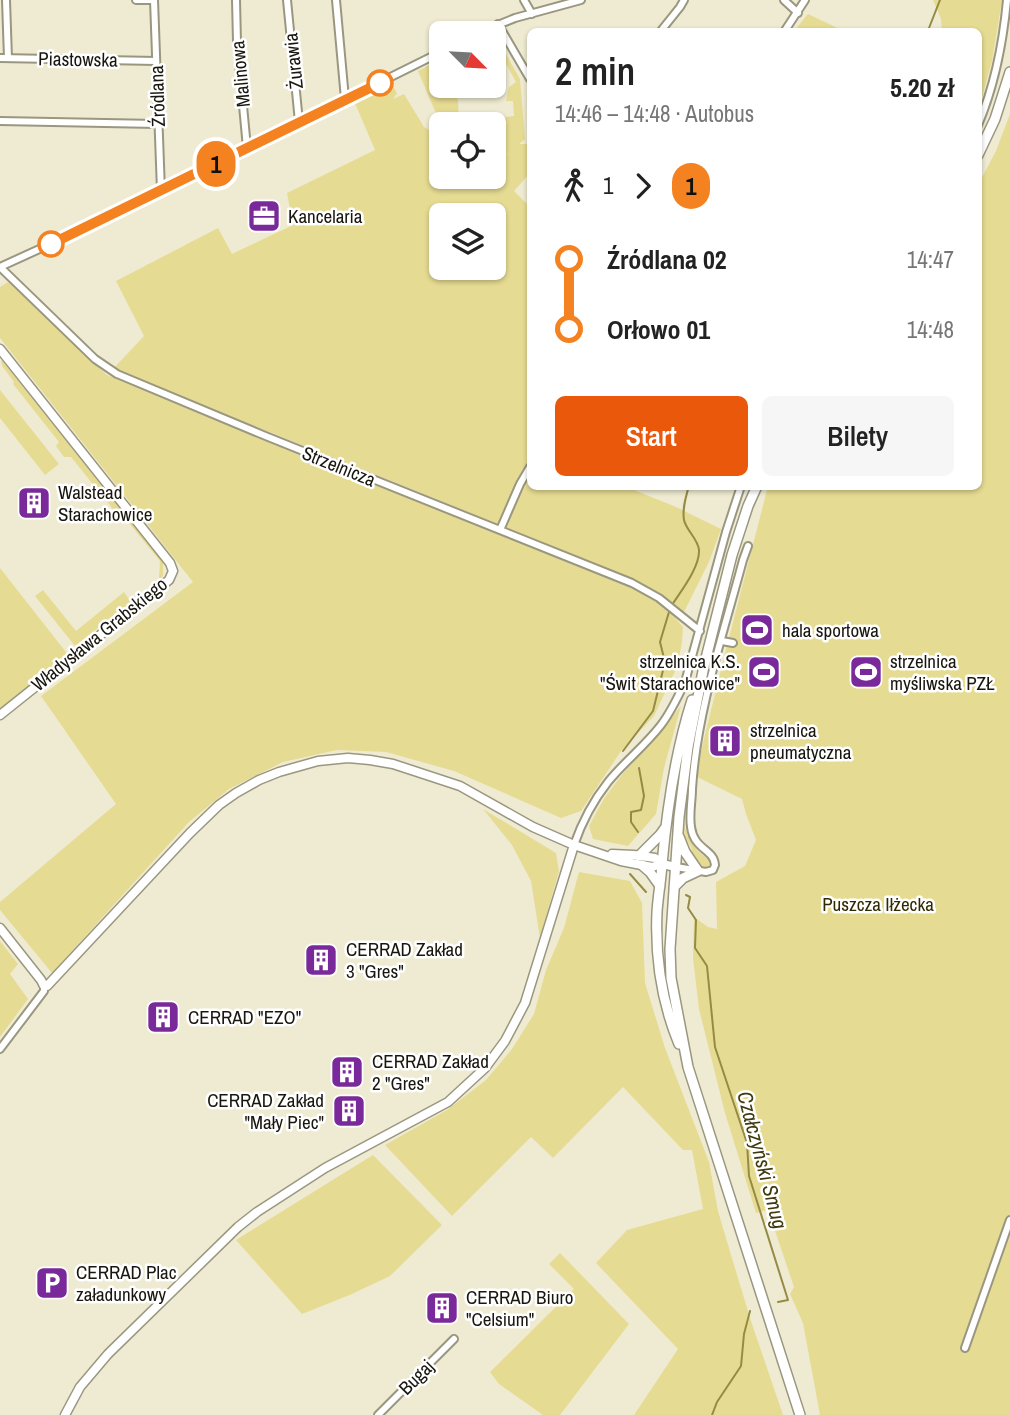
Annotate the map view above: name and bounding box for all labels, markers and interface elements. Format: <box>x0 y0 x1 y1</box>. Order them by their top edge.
north arrow <box>429 21 506 98</box>
map controls <box>429 21 506 280</box>
street label: Żurawia <box>277 31 309 90</box>
street label: Malinowa <box>224 39 256 108</box>
street label: Piastowska <box>38 45 118 73</box>
text: 2 min <box>555 46 635 97</box>
street label: Źródlana <box>143 64 171 127</box>
unlabelled marker <box>367 70 393 96</box>
text: 5.20 zł <box>890 70 954 105</box>
text: 14:46 – 14:48 · Autobus <box>555 98 754 129</box>
button: locate <box>429 112 506 189</box>
line badge: 1 <box>193 141 239 187</box>
text: 1 <box>211 148 221 180</box>
icon: walk <box>555 167 593 205</box>
icon: forward <box>624 167 662 205</box>
text: 1 <box>603 170 614 201</box>
text: 1 <box>686 170 696 202</box>
office icon: Kancelaria <box>245 197 283 235</box>
place label: Kancelaria <box>288 203 363 229</box>
button: layers <box>429 203 506 280</box>
unlabelled marker <box>38 231 64 257</box>
text: Źródlana 02 <box>607 242 727 277</box>
text: 14:47 <box>907 244 954 275</box>
text: Orłowo 01 <box>607 312 710 347</box>
text: 14:48 <box>907 314 954 345</box>
button: Start <box>555 396 748 476</box>
button: Bilety <box>762 396 954 476</box>
street label: Strzelnicza <box>298 440 380 493</box>
place label: Walstead Starachowice <box>58 479 152 527</box>
building icon: Walstead Starachowice <box>15 484 53 522</box>
street label: Władysława Grabskiego <box>26 571 172 697</box>
sports icon: hala sportowa <box>738 611 776 649</box>
place label: hala sportowa <box>782 617 879 643</box>
place label: strzelnica K.S. "Świt Starachowice" <box>600 648 740 696</box>
place label: strzelnica myśliwska PZŁ <box>890 648 995 696</box>
sports icon: strzelnica K.S. "Świt Starachowice" <box>745 653 783 691</box>
sports icon: strzelnica myśliwska PZŁ <box>847 653 885 691</box>
place label: strzelnica pneumatyczna <box>750 717 852 765</box>
building icon: strzelnica pneumatyczna <box>706 722 744 760</box>
park label: Puszcza Iłżecka <box>822 891 934 917</box>
place label: CERRAD Zakład 3 "Gres" <box>346 936 463 984</box>
building icon: CERRAD Zakład 3 "Gres" <box>302 941 340 979</box>
building icon: CERRAD "EZO" <box>144 998 182 1036</box>
place label: CERRAD "EZO" <box>188 1004 301 1030</box>
place label: CERRAD Zakład 2 "Gres" <box>372 1048 489 1096</box>
building icon: CERRAD Zakład 2 "Gres" <box>328 1053 366 1091</box>
place label: CERRAD Zakład "Mały Piec" <box>207 1087 324 1135</box>
water label: Czałczyński Smug <box>730 1088 795 1232</box>
building icon: CERRAD Zakład "Mały Piec" <box>330 1092 368 1130</box>
place label: CERRAD Plac załadunkowy <box>76 1259 177 1307</box>
parking icon: CERRAD Plac załadunkowy <box>33 1264 71 1302</box>
place label: CERRAD Biuro "Celsium" <box>466 1284 573 1332</box>
building icon: CERRAD Biuro "Celsium" <box>423 1289 461 1327</box>
street label: Bugaj <box>393 1354 439 1400</box>

